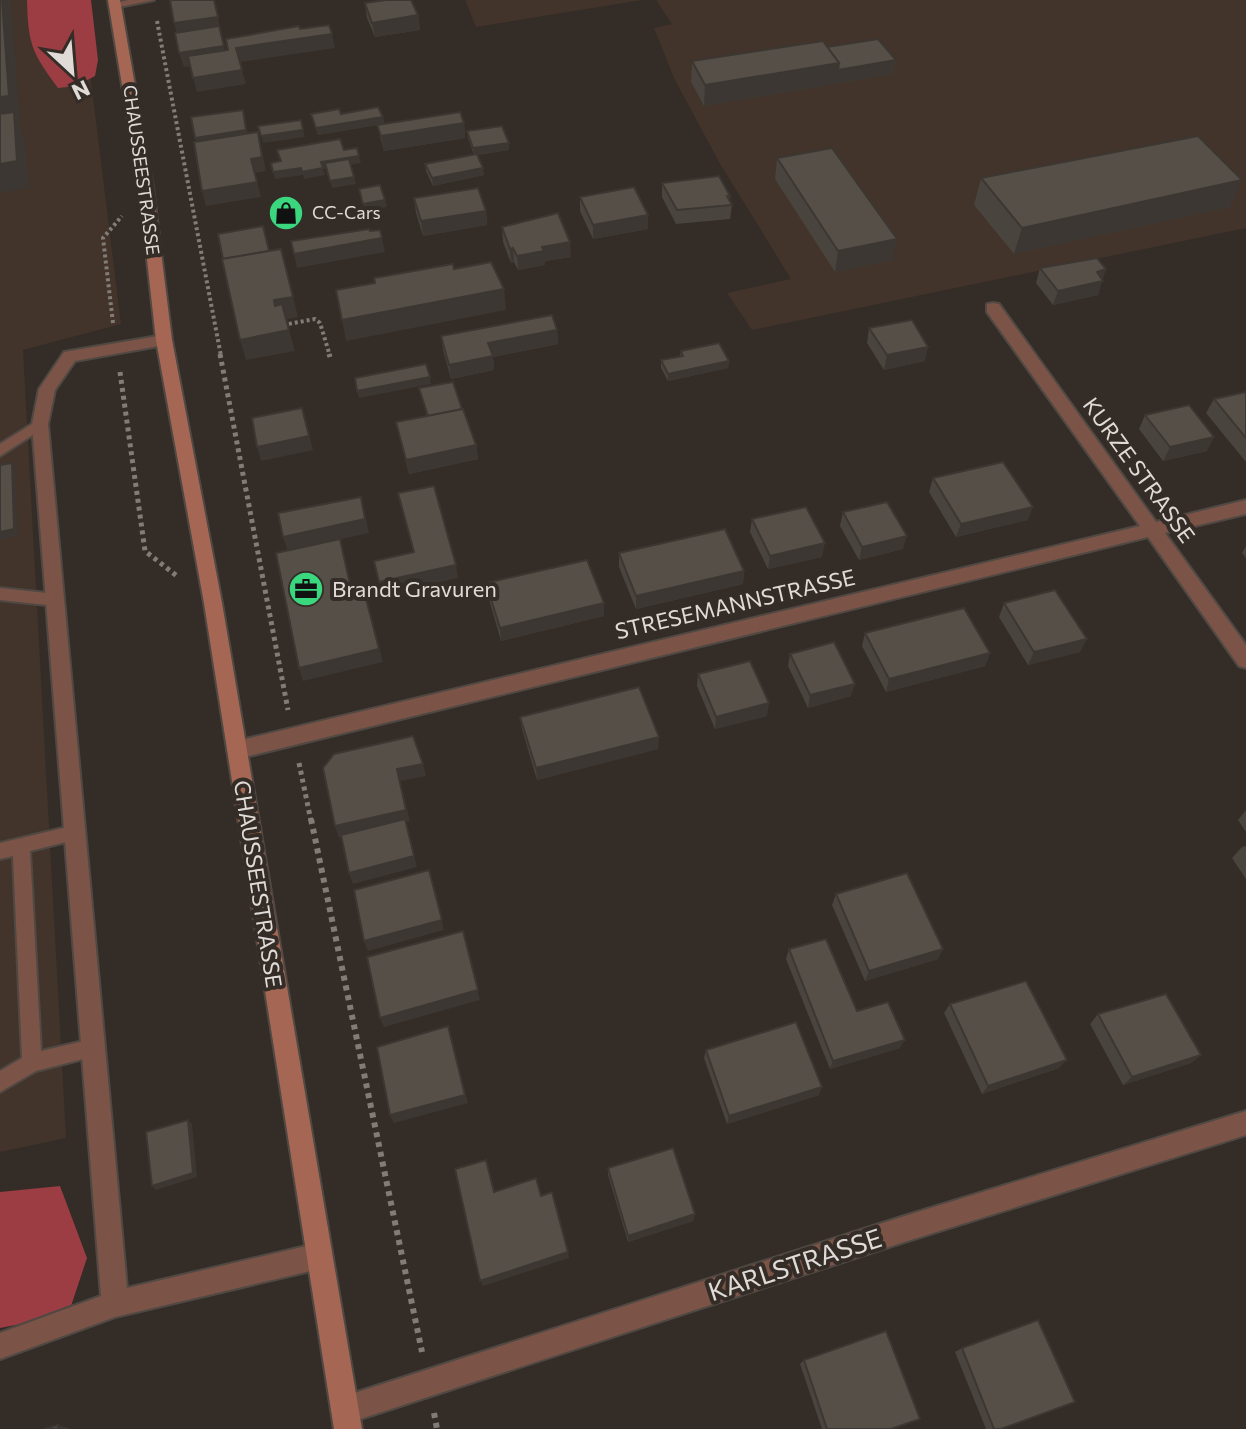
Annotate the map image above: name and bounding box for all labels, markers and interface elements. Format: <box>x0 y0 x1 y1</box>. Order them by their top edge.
north arrow <box>32 32 112 112</box>
text: N <box>68 75 94 106</box>
street label: CHAUSSEESTRASSE <box>119 83 165 256</box>
shop icon: CC-Cars <box>267 194 305 232</box>
place label: CC-Cars <box>312 201 381 223</box>
street label: KURZE STRASSE <box>1078 392 1201 548</box>
street label: STRESEMANNSTRASSE <box>612 563 857 644</box>
office icon: Brandt Gravuren <box>287 570 325 608</box>
place label: Brandt Gravuren <box>332 575 497 602</box>
street label: CHAUSSEESTRASSE <box>229 778 288 990</box>
street label: KARLSTRASSE <box>704 1221 885 1306</box>

